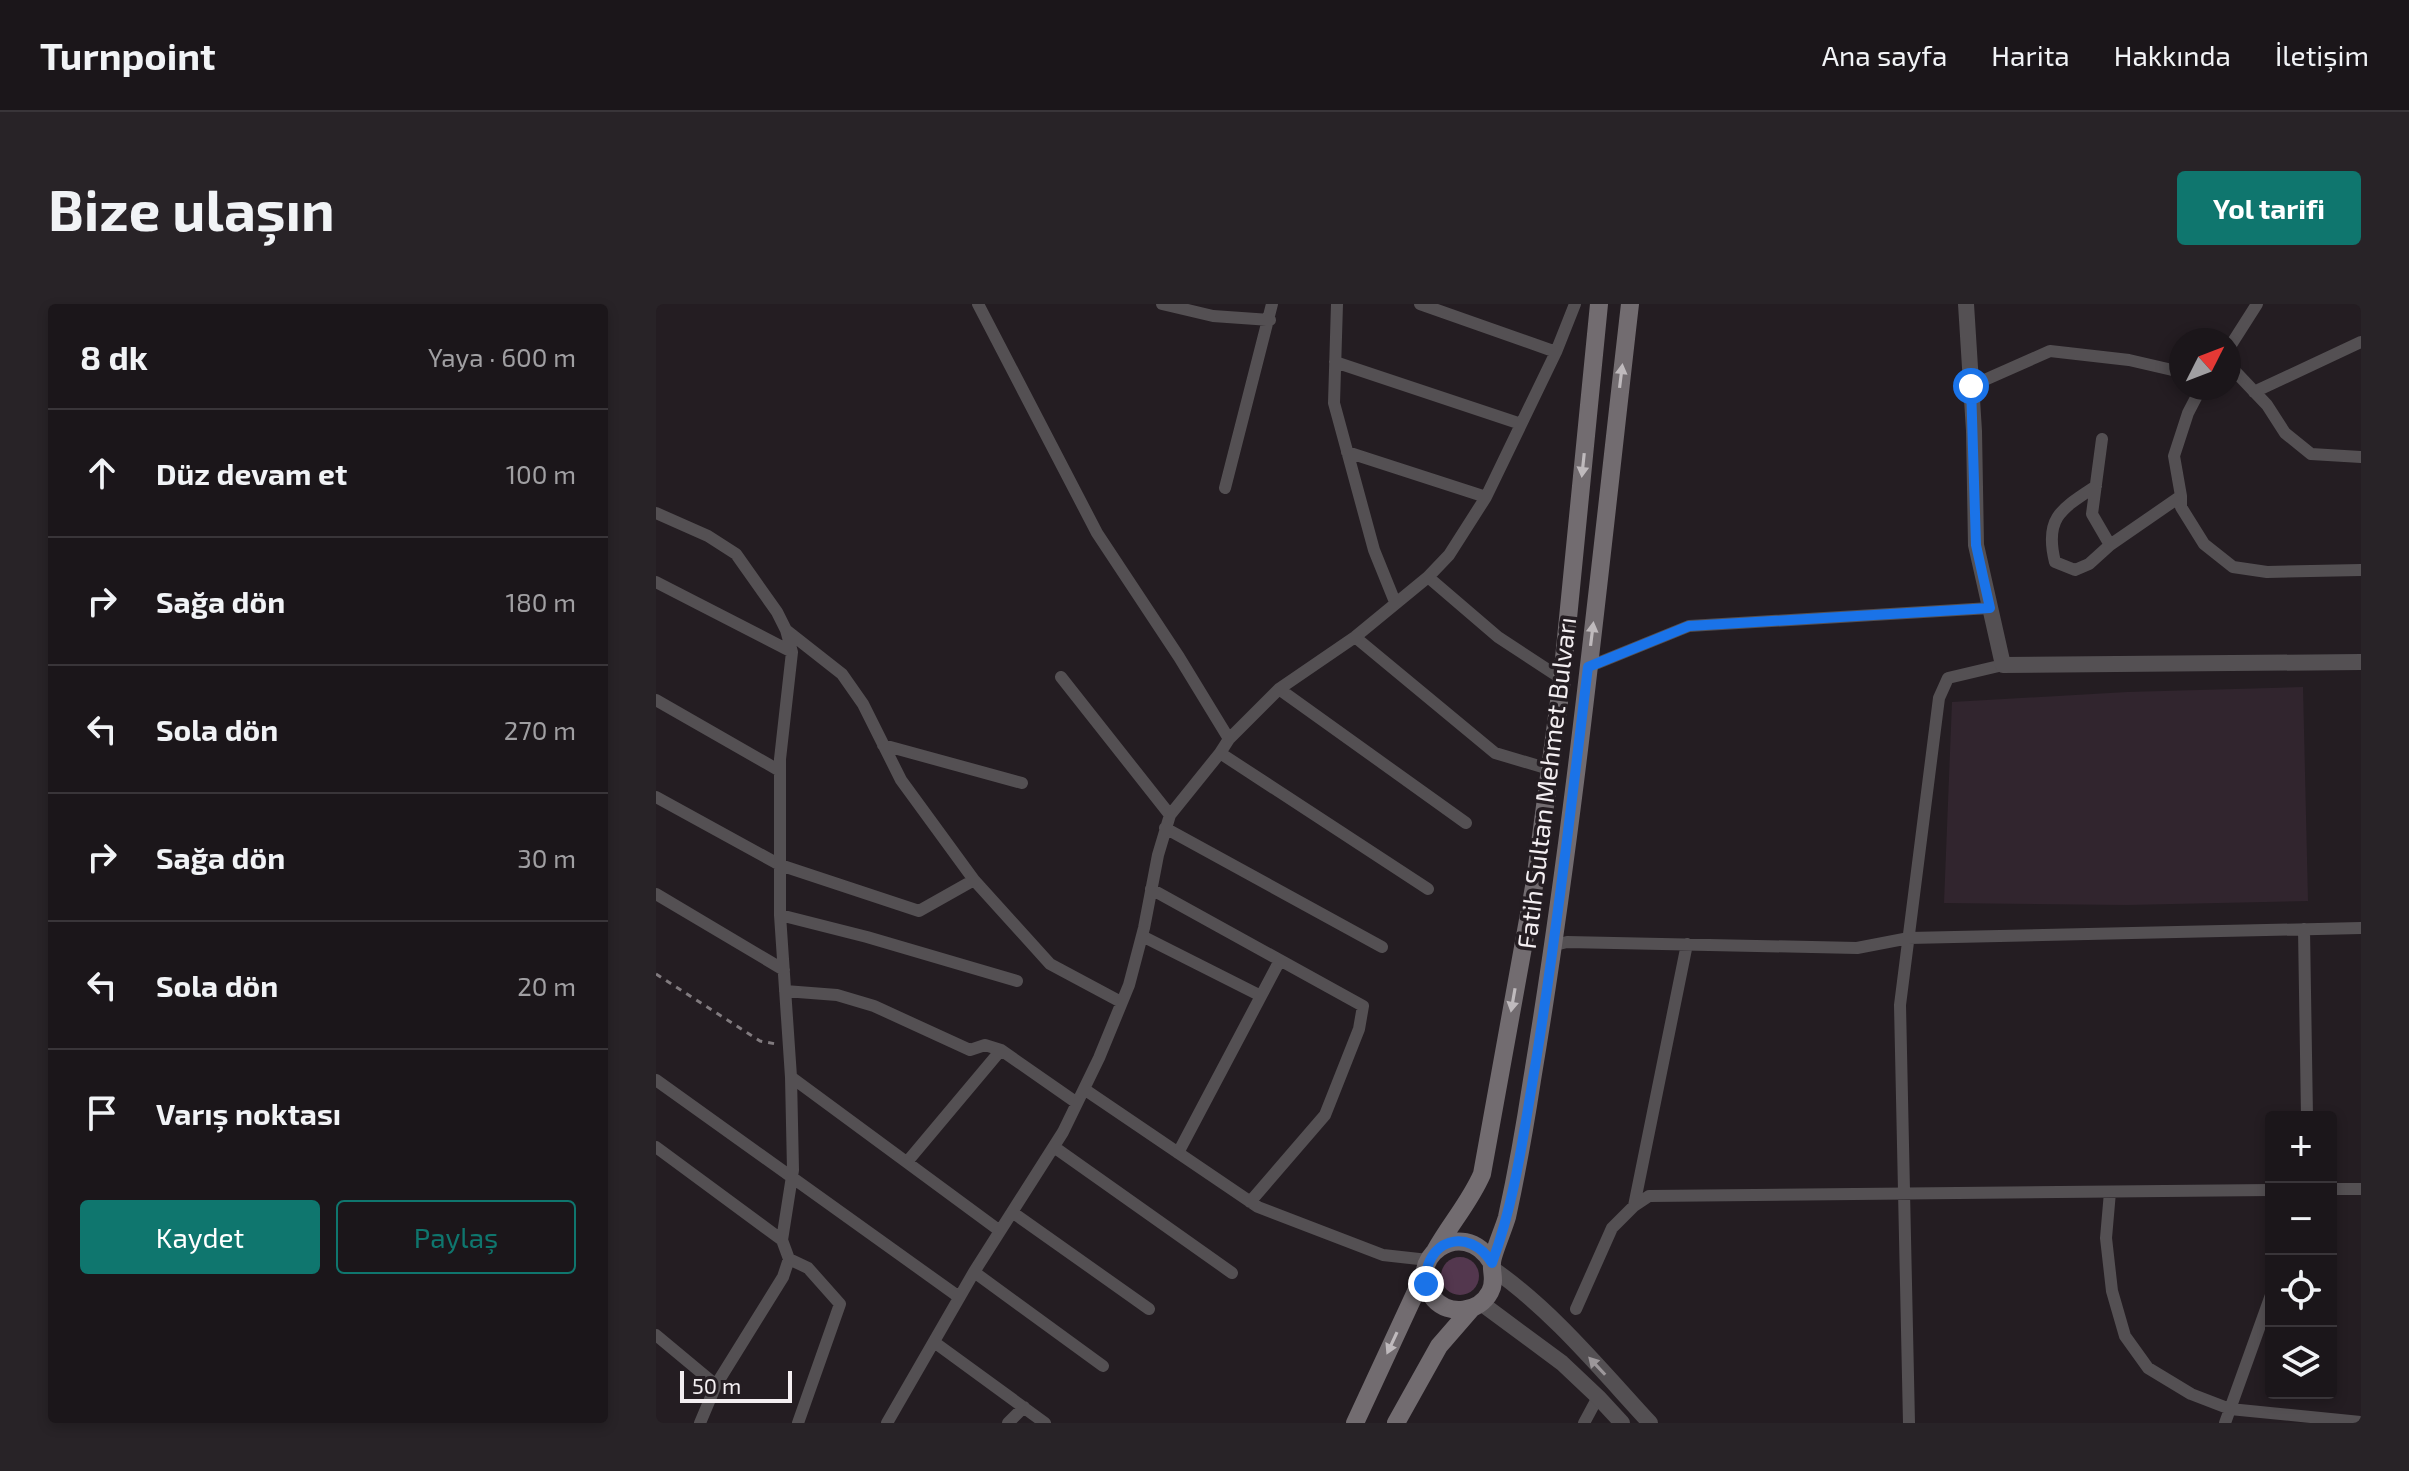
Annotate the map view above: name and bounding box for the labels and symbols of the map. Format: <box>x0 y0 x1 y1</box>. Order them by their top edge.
north arrow <box>2169 328 2241 400</box>
one-way arrow <box>1615 363 1628 388</box>
route start <box>1953 368 1989 404</box>
one-way arrow <box>1577 453 1590 478</box>
street label: Fatih Sultan Mehmet Bulvarı <box>1510 615 1581 951</box>
one-way arrow <box>1585 621 1598 646</box>
one-way arrow <box>1507 988 1519 1013</box>
route end <box>1408 1266 1444 1302</box>
one-way arrow <box>1385 1331 1399 1354</box>
one-way arrow <box>1589 1356 1607 1375</box>
scale bar <box>680 1367 792 1403</box>

